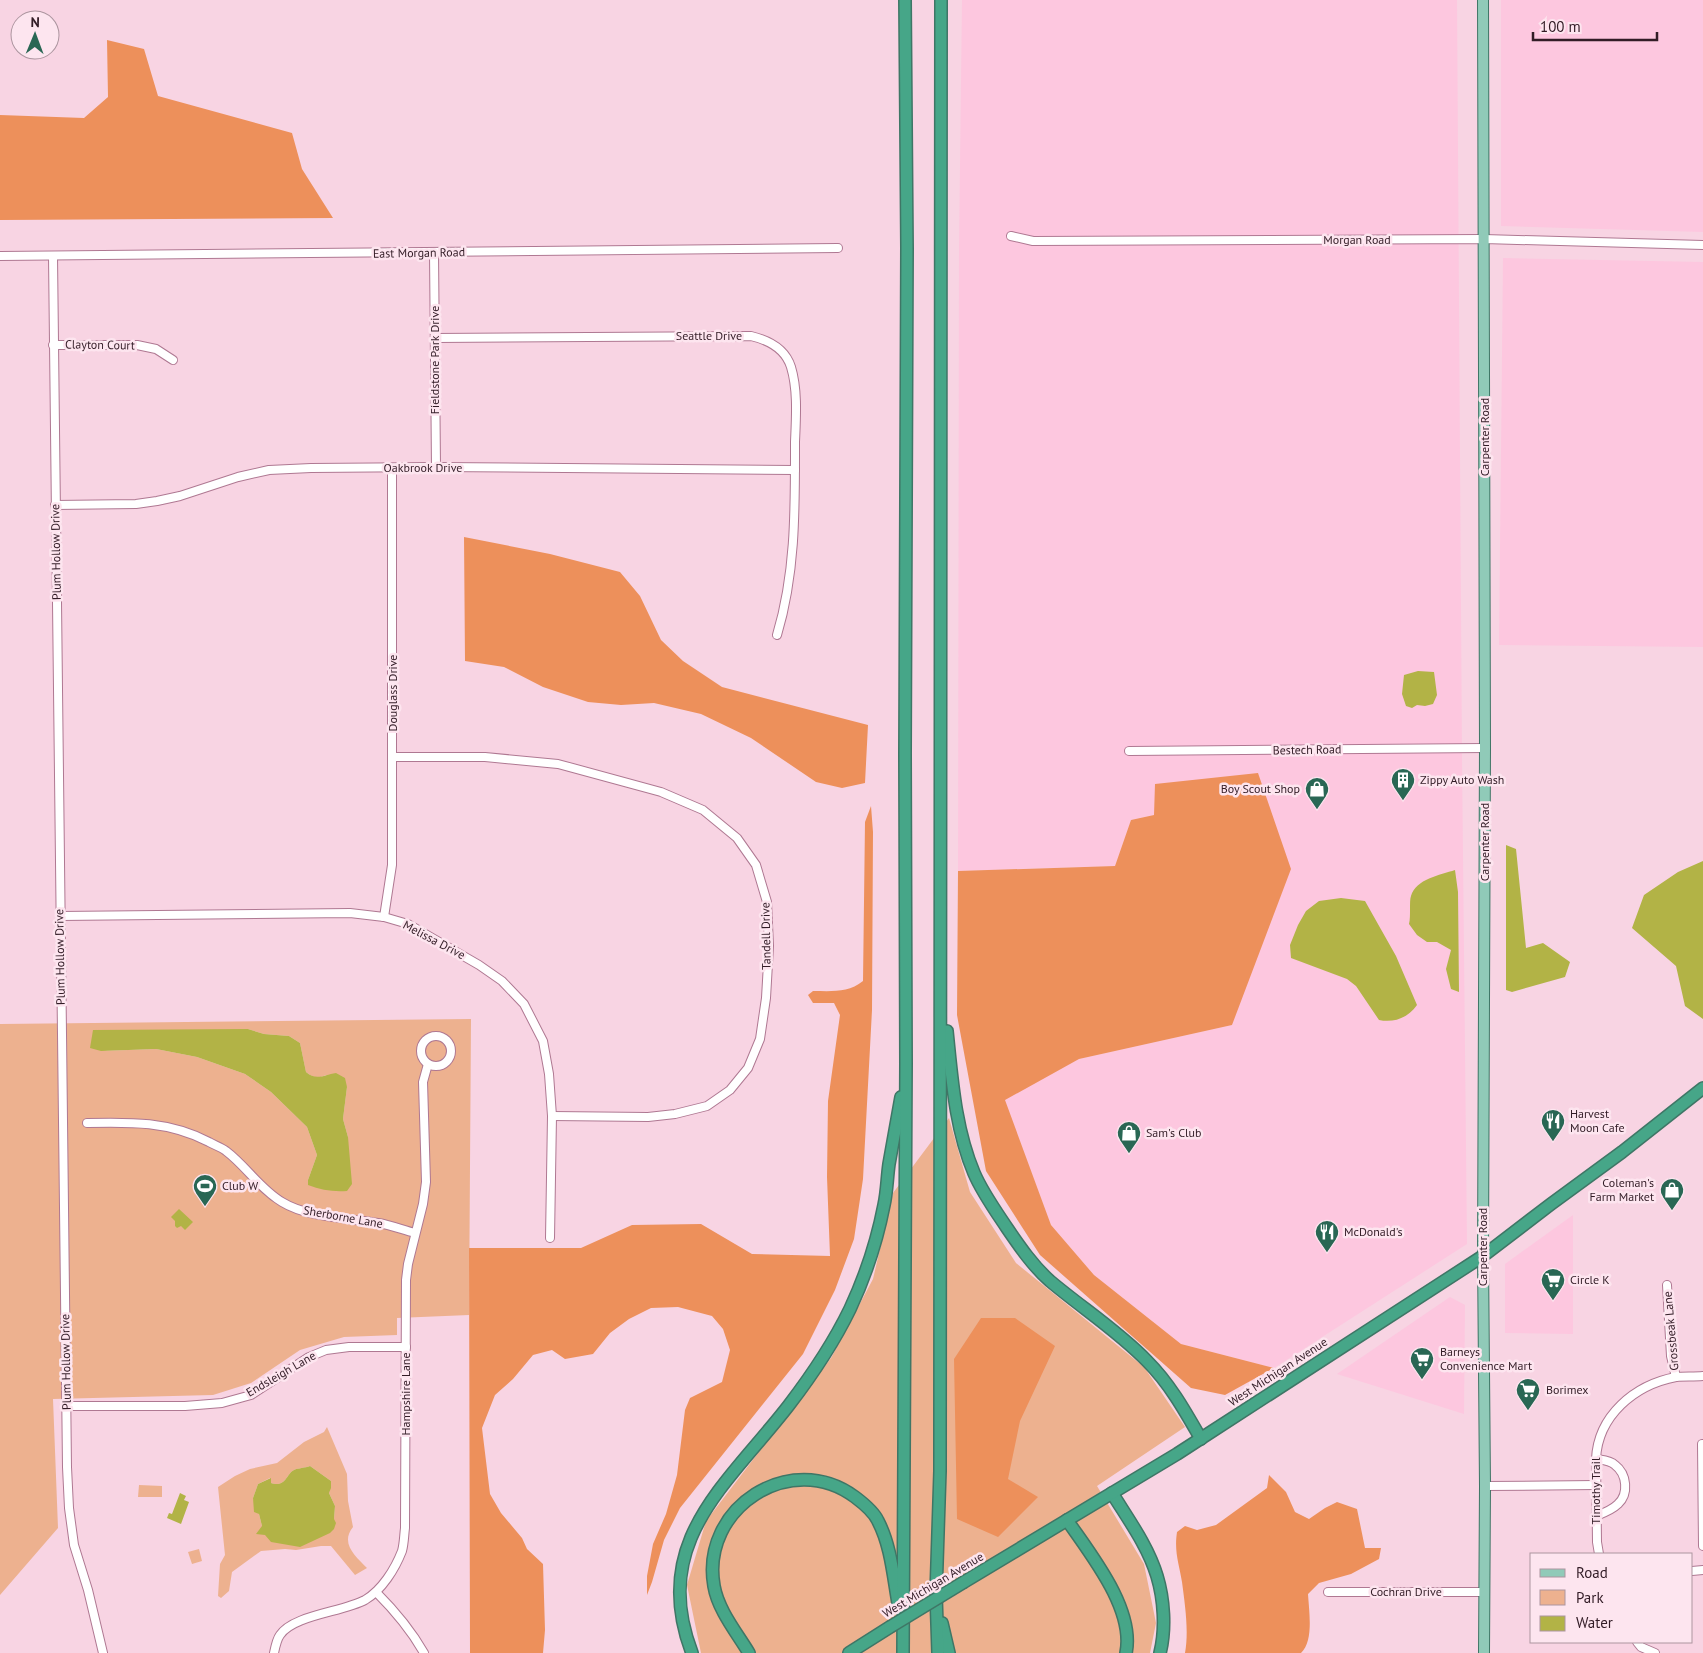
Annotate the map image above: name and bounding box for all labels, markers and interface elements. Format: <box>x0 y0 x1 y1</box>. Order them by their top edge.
north arrow <box>10 10 60 60</box>
scale bar <box>1533 10 1657 42</box>
text: N <box>30 13 40 31</box>
text: 100 m <box>1540 17 1581 36</box>
street label: Morgan Road <box>1323 232 1391 247</box>
street label: East Morgan Road <box>373 244 465 261</box>
street label: Fieldstone Park Drive <box>427 306 442 414</box>
street label: Seattle Drive <box>676 328 742 343</box>
street label: Clayton Court <box>65 336 135 353</box>
street label: Carpenter Road <box>1477 398 1492 476</box>
street label: Oakbrook Drive <box>384 460 462 475</box>
street label: Plum Hollow Drive <box>47 504 64 600</box>
street label: Douglass Drive <box>385 655 400 731</box>
street label: Bestech Road <box>1273 741 1341 758</box>
building icon: Zippy Auto Wash <box>1390 767 1416 801</box>
place label: Zippy Auto Wash <box>1420 772 1504 787</box>
shop icon: Boy Scout Shop <box>1304 776 1330 810</box>
place label: Boy Scout Shop <box>1221 781 1300 796</box>
street label: Carpenter Road <box>1477 803 1492 881</box>
street label: Tandell Drive <box>757 902 774 970</box>
street label: Plum Hollow Drive <box>51 909 68 1005</box>
street label: Melissa Drive <box>400 917 468 962</box>
place label: Harvest Moon Cafe <box>1570 1106 1625 1135</box>
restaurant icon: Harvest Moon Cafe <box>1540 1108 1566 1142</box>
shop icon: Sam's Club <box>1116 1120 1142 1154</box>
place label: Sam's Club <box>1146 1125 1202 1140</box>
sports icon: Club W <box>192 1173 218 1207</box>
place label: Coleman's Farm Market <box>1590 1175 1654 1204</box>
shop icon: Coleman's Farm Market <box>1659 1177 1685 1211</box>
place label: Club W <box>222 1178 258 1193</box>
street label: Sherborne Lane <box>302 1202 384 1231</box>
street label: Carpenter Road <box>1475 1208 1490 1286</box>
restaurant icon: McDonald's <box>1314 1219 1340 1253</box>
place label: McDonald's <box>1344 1224 1403 1239</box>
supermarket icon: Circle K <box>1540 1267 1566 1301</box>
place label: Circle K <box>1570 1272 1610 1287</box>
street label: Grossbeak Lane <box>1660 1291 1681 1371</box>
street label: Plum Hollow Drive <box>57 1314 74 1410</box>
street label: West Michigan Avenue <box>1225 1334 1330 1409</box>
place label: Barneys Convenience Mart <box>1440 1344 1532 1373</box>
supermarket icon: Barneys Convenience Mart <box>1409 1346 1435 1380</box>
street label: Endsleigh Lane <box>243 1348 318 1400</box>
street label: Hampshire Lane <box>398 1352 413 1436</box>
supermarket icon: Borimex <box>1515 1377 1541 1411</box>
place label: Borimex <box>1546 1382 1588 1397</box>
street label: Timothy Trail <box>1588 1457 1603 1524</box>
street label: West Michigan Avenue <box>880 1549 986 1621</box>
legend <box>1530 1553 1693 1643</box>
text: Road <box>1576 1563 1608 1582</box>
street label: Cochran Drive <box>1370 1584 1442 1599</box>
text: Park <box>1576 1588 1604 1607</box>
text: Water <box>1576 1613 1613 1632</box>

